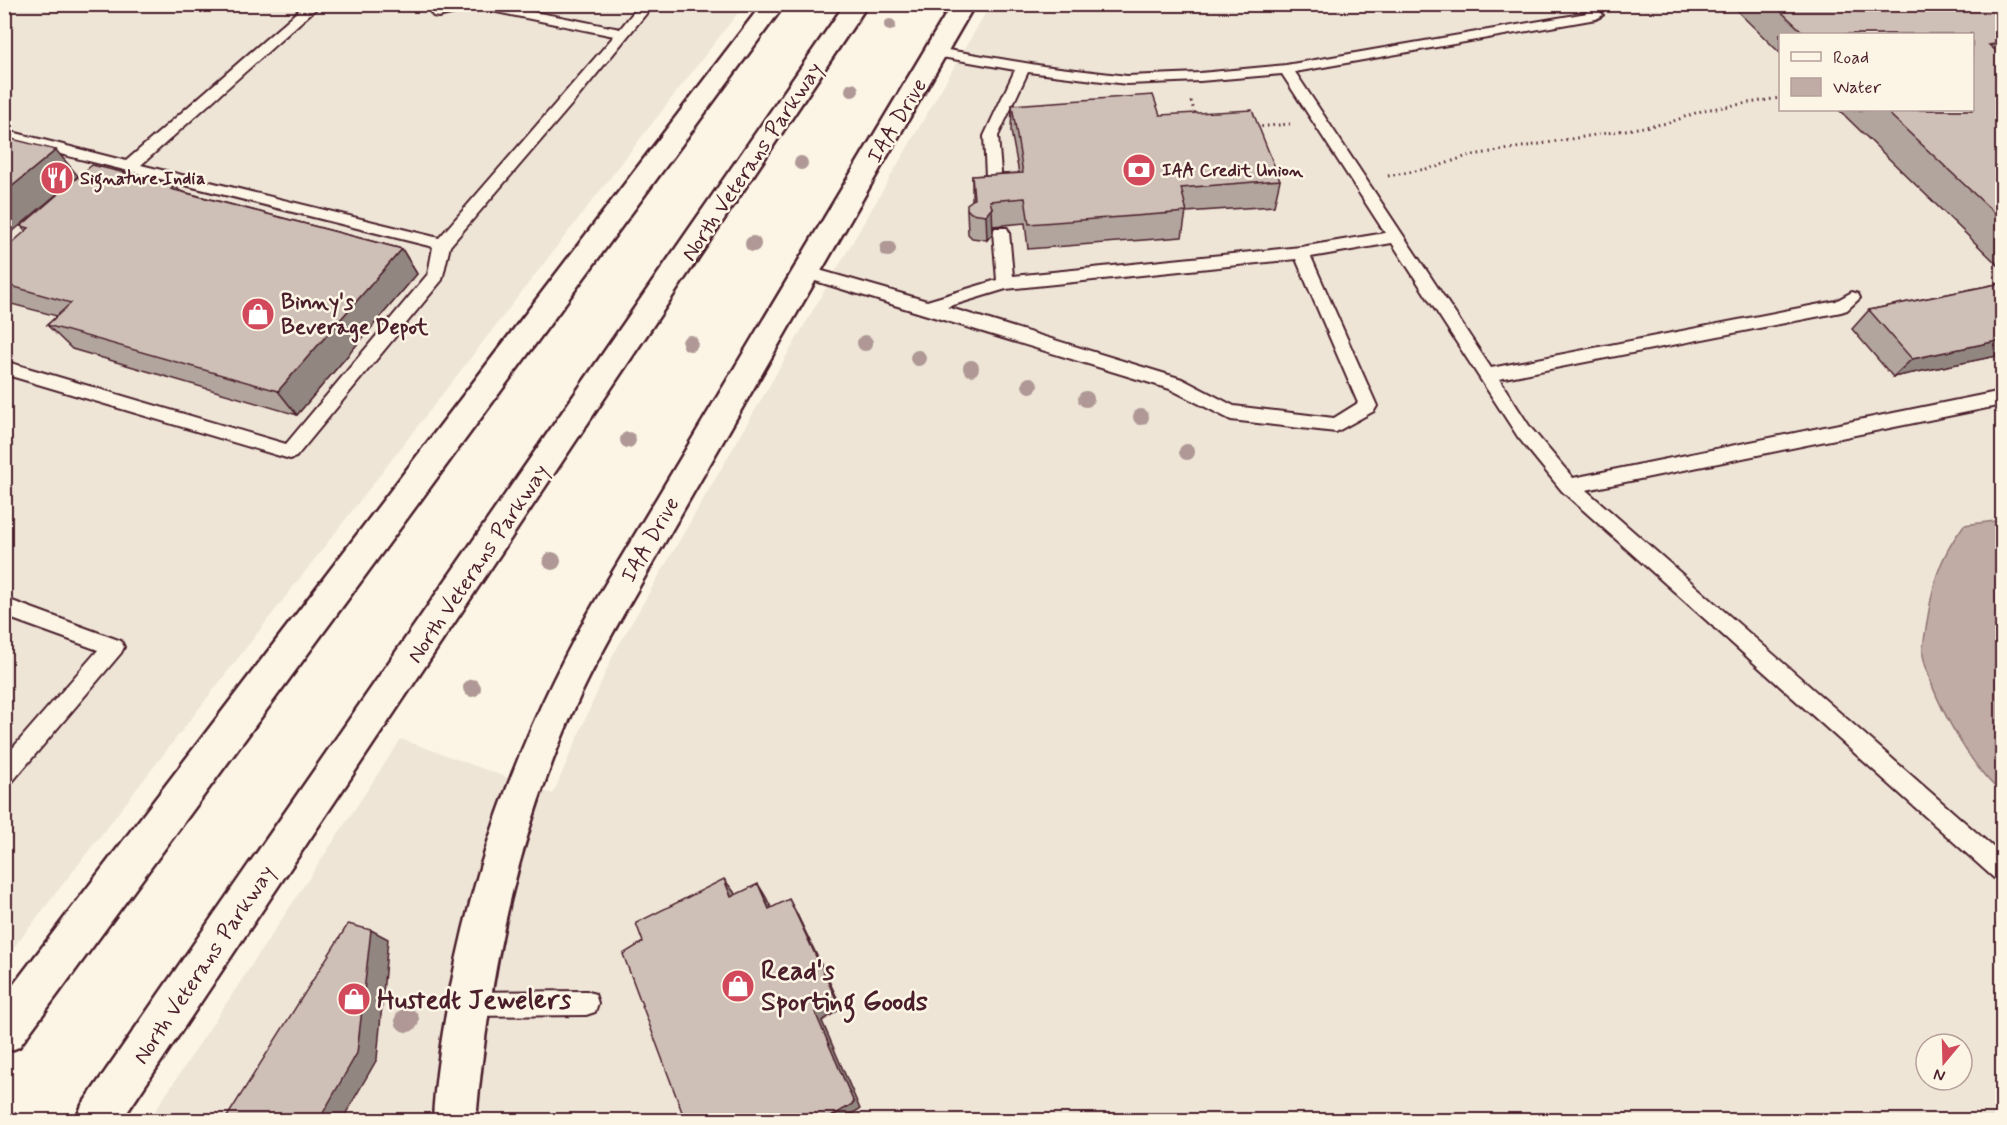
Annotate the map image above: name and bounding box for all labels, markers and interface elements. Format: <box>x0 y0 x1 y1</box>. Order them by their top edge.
legend <box>1779 33 1974 111</box>
text: Road <box>1833 46 1869 70</box>
street label: North Veterans Parkway <box>676 57 830 267</box>
street label: IAA Drive <box>861 73 934 169</box>
text: Water <box>1833 76 1882 100</box>
bank icon: IAA Credit Union <box>1121 152 1157 188</box>
place label: IAA Credit Union <box>1162 159 1304 183</box>
restaurant icon: Signature India <box>39 160 75 196</box>
place label: Signature India <box>80 167 205 193</box>
place label: Binny's Beverage Depot <box>281 289 429 343</box>
shop icon: Binny's Beverage Depot <box>240 296 276 332</box>
street label: North Veterans Parkway <box>402 459 556 669</box>
street label: IAA Drive <box>615 492 686 588</box>
street label: North Veterans Parkway <box>128 860 282 1070</box>
place label: Read's Sporting Goods <box>761 954 928 1023</box>
shop icon: Read's Sporting Goods <box>720 968 756 1004</box>
shop icon: Hustedt Jewelers <box>336 981 372 1017</box>
place label: Hustedt Jewelers <box>377 983 571 1018</box>
north arrow <box>1914 1032 1974 1092</box>
text: N <box>1931 1063 1948 1086</box>

